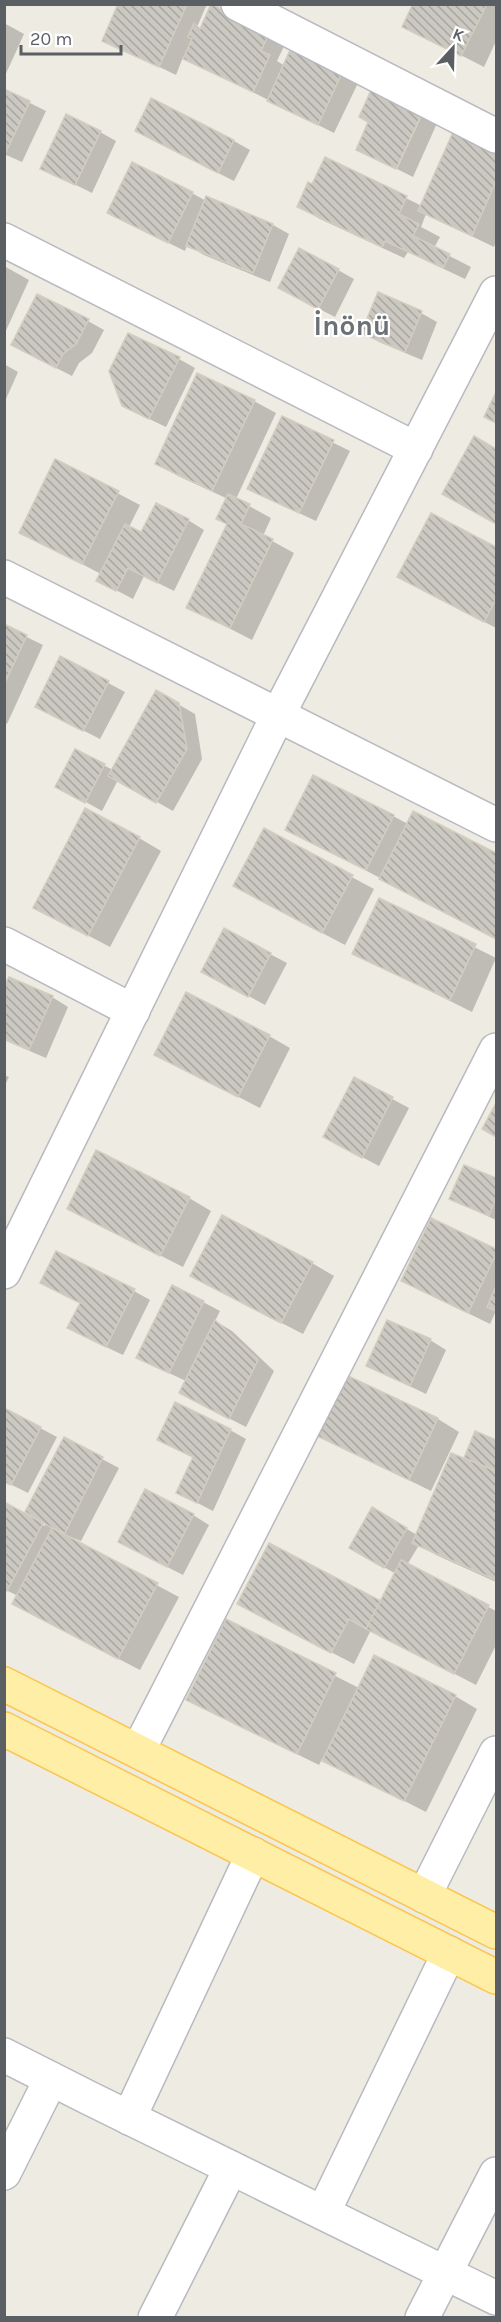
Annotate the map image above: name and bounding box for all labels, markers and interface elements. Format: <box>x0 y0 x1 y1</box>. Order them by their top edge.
scale bar <box>21 18 122 56</box>
north arrow <box>423 18 483 78</box>
text: K <box>450 24 467 46</box>
text: 20 m <box>30 28 72 50</box>
district label: İnönü <box>314 309 390 342</box>

